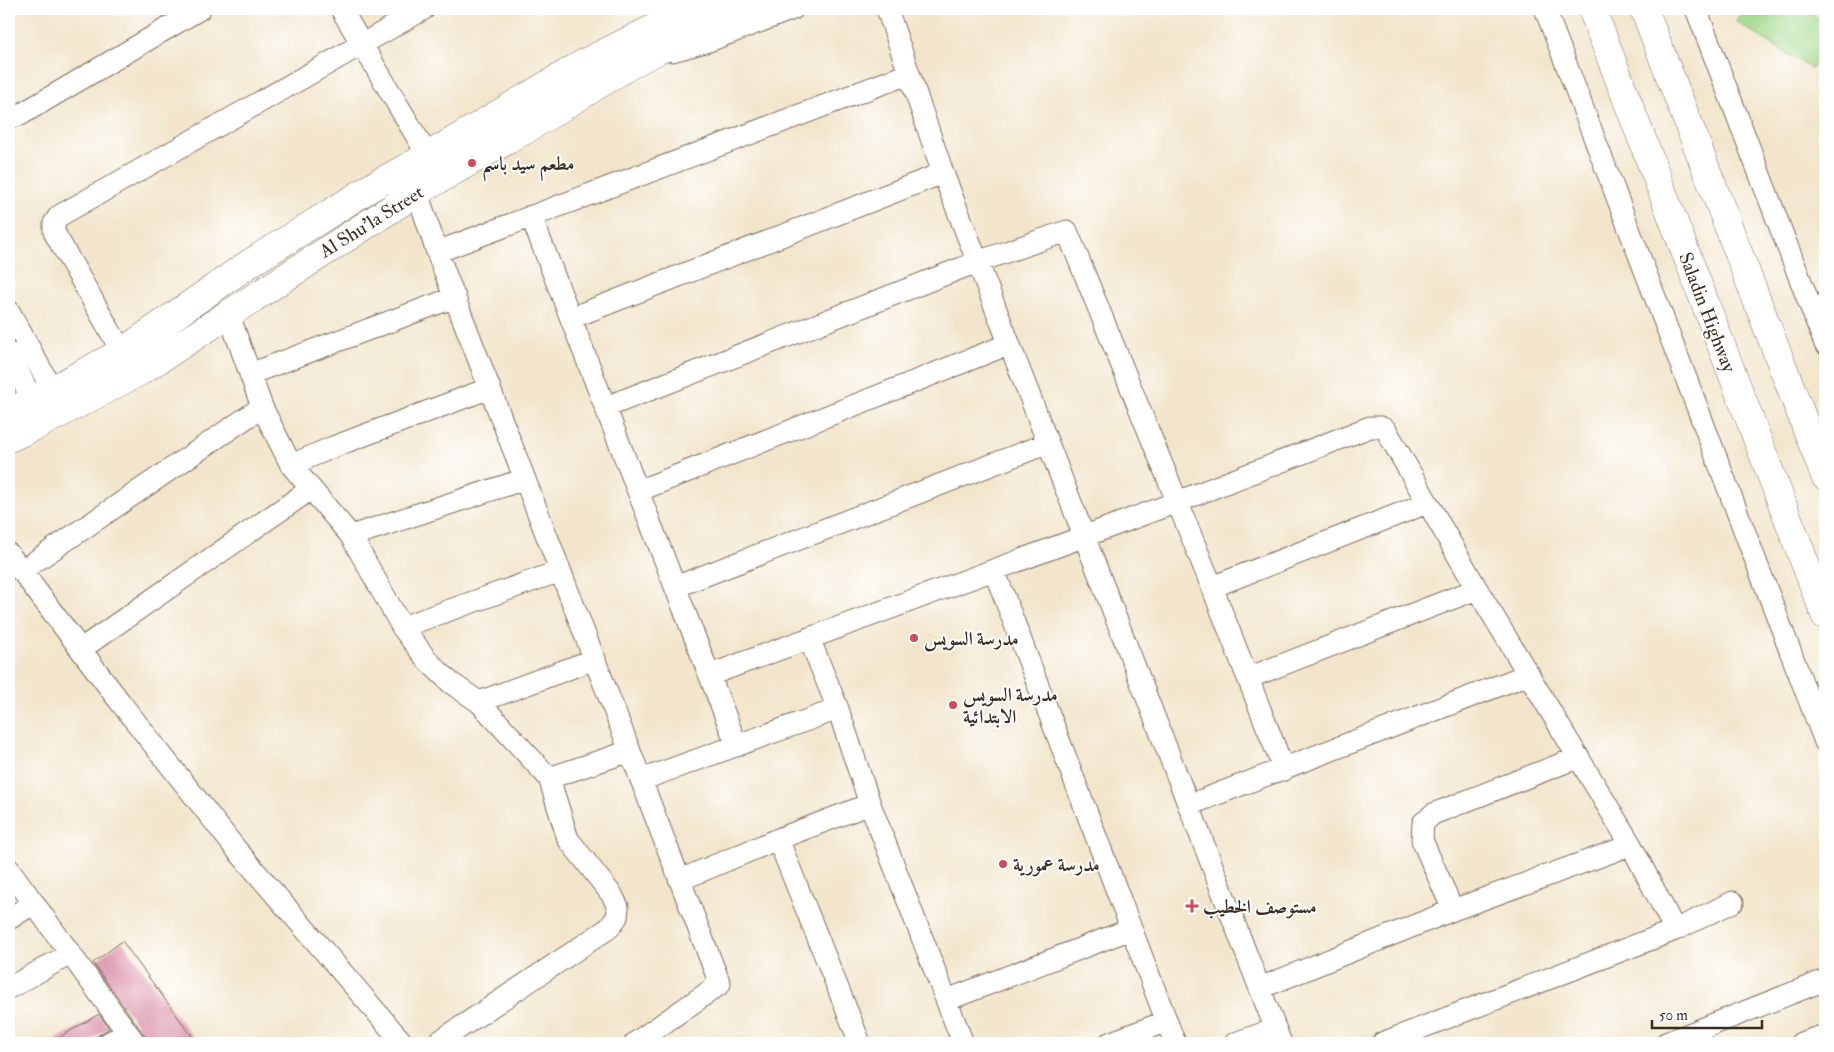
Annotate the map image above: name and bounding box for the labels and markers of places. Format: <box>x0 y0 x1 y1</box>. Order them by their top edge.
place label: مطعم سيد باسم <box>482 152 574 182</box>
marker: مطعم سيد باسم <box>466 157 478 169</box>
place label: مدرسة السويس <box>924 627 1019 652</box>
marker: مدرسة السويس <box>908 632 920 644</box>
place label: مدرسة السويس الابتدائية <box>963 683 1058 729</box>
marker: مدرسة السويس الابتدائية <box>947 699 959 711</box>
place label: مدرسة عمورية <box>1013 853 1100 877</box>
marker: مدرسة عمورية <box>997 858 1009 870</box>
place label: مستوصف الخطيب <box>1203 895 1317 919</box>
marker: مستوصف الخطيب <box>1185 899 1199 913</box>

